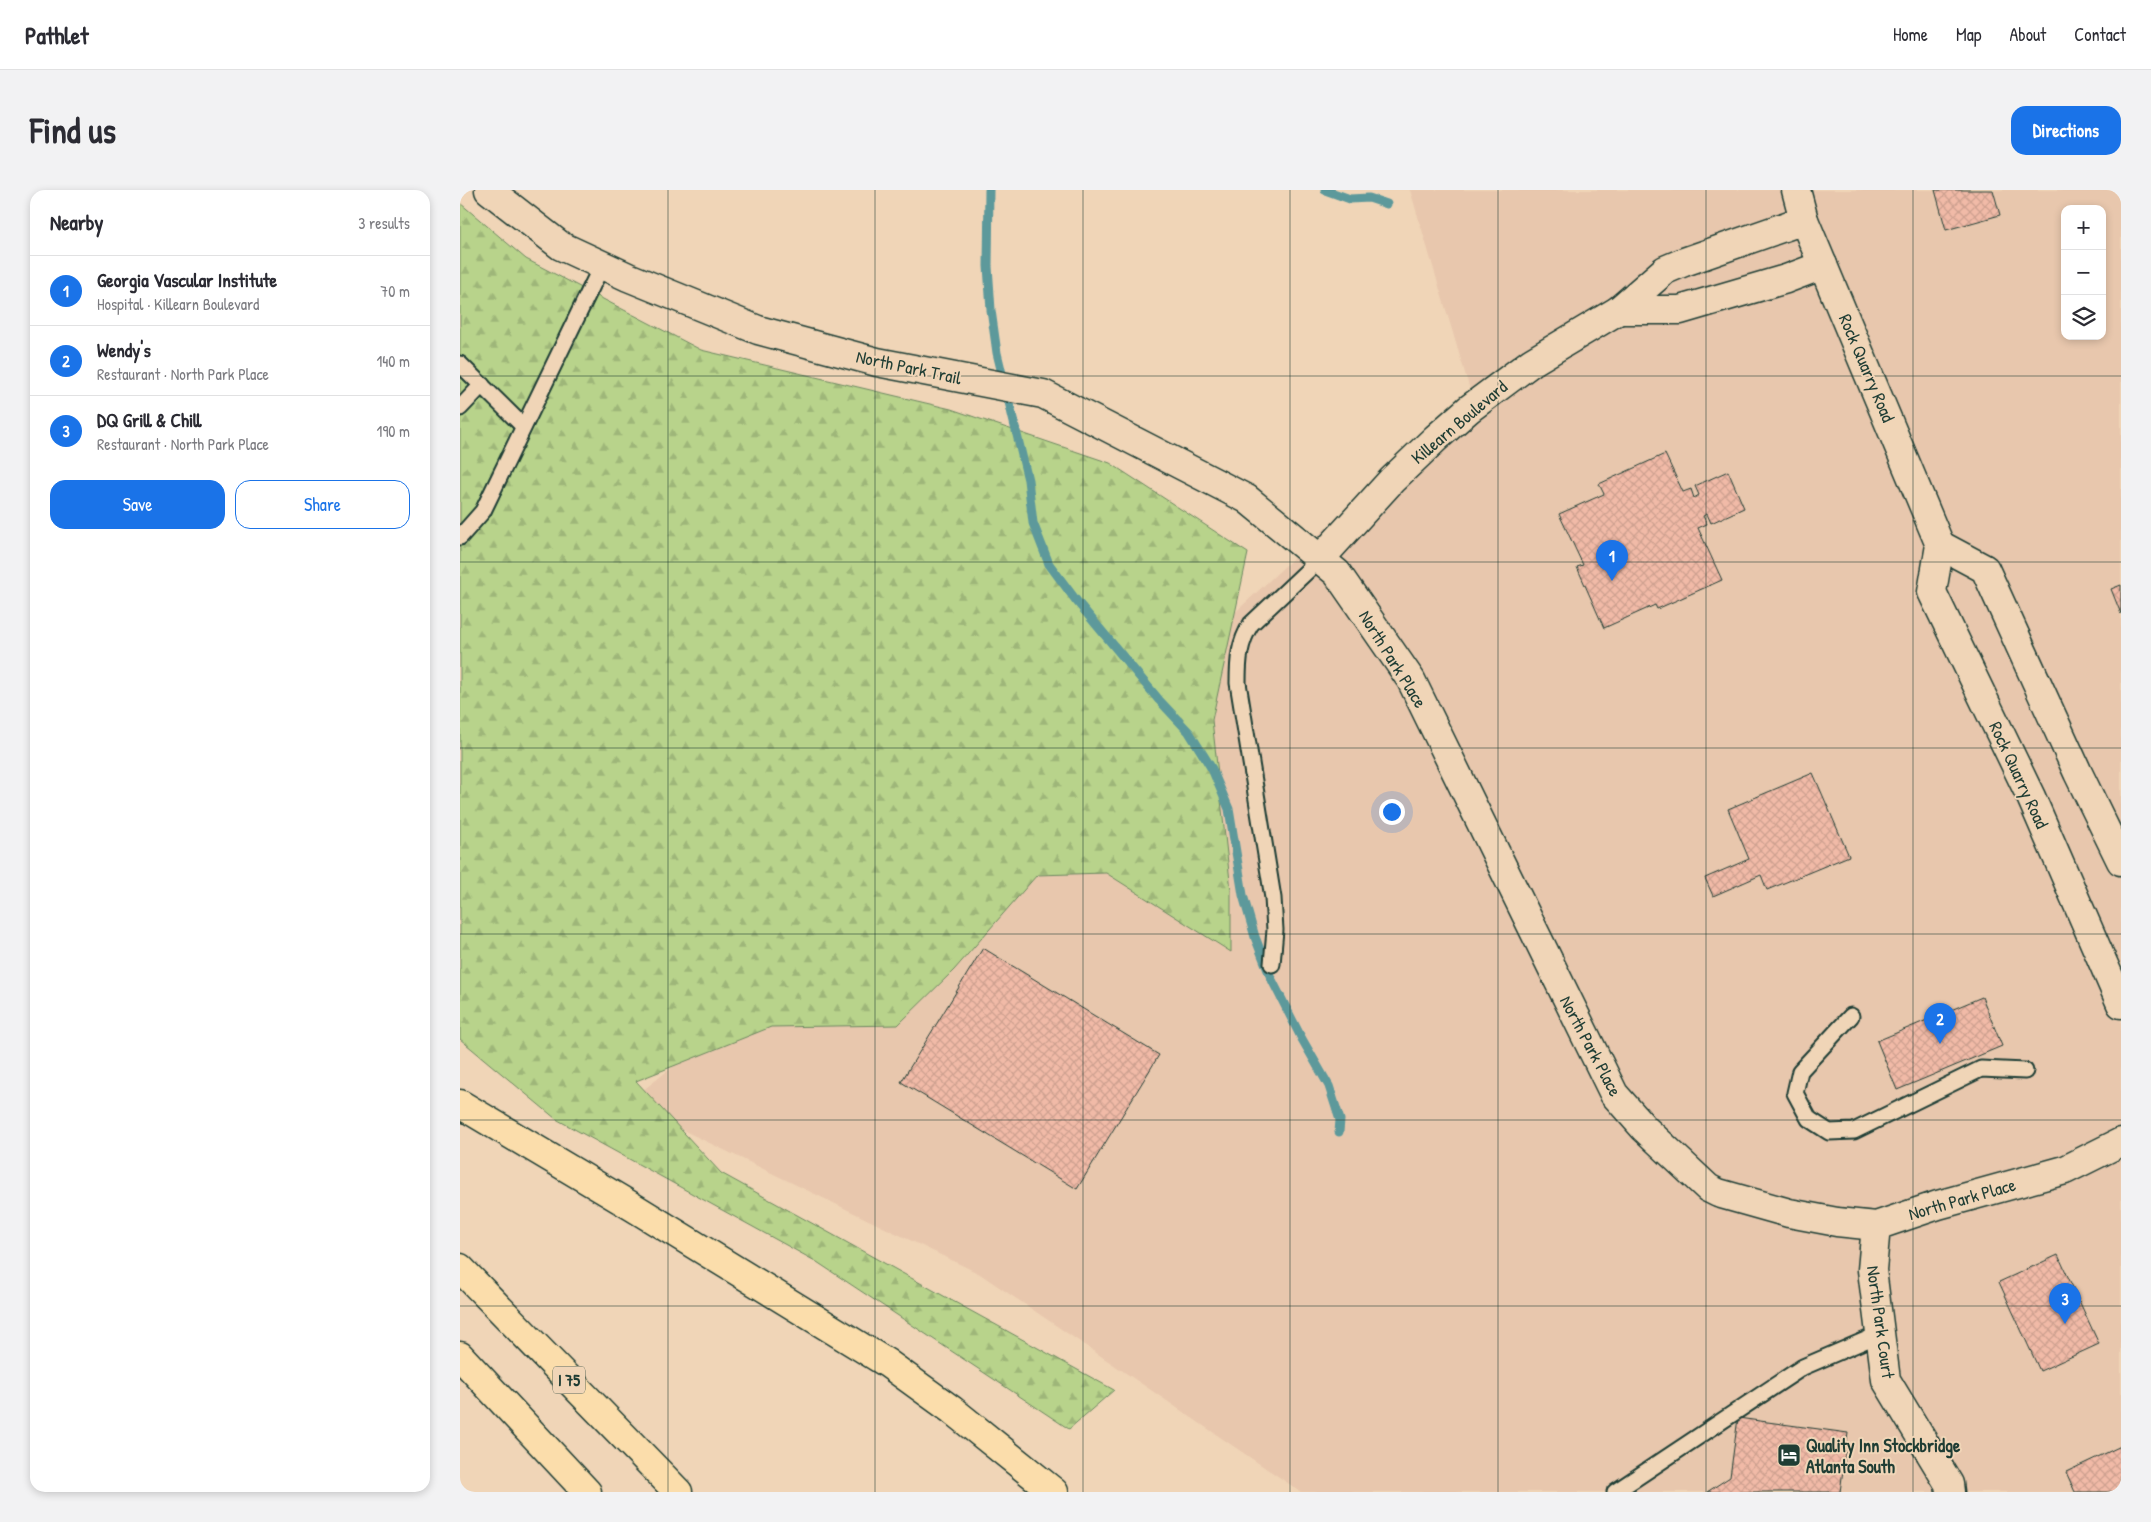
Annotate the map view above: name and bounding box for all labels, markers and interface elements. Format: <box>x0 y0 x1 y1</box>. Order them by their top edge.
text: Pathlet <box>25 19 88 51</box>
text: Home <box>1893 22 1928 47</box>
text: Map <box>1956 22 1981 47</box>
text: About <box>2009 22 2046 47</box>
text: Contact <box>2074 22 2126 47</box>
button: Directions <box>2011 106 2121 155</box>
text: Find us <box>30 107 116 154</box>
map controls <box>2061 205 2106 340</box>
button: + <box>2061 205 2106 250</box>
text: Nearby <box>50 208 103 237</box>
text: 3 results <box>358 212 410 234</box>
button: − <box>2061 250 2106 295</box>
text: Georgia Vascular Institute <box>97 267 277 293</box>
text: 1 <box>63 280 69 302</box>
text: 70 m <box>380 280 410 302</box>
text: Hospital · Killearn Boulevard <box>97 293 259 315</box>
button: layers <box>2061 295 2106 340</box>
street label: Rock Quarry Road <box>1833 310 1901 426</box>
text: Wendy's <box>97 337 151 363</box>
street label: North Park Trail <box>854 344 964 390</box>
text: 2 <box>62 350 70 372</box>
text: 140 m <box>376 350 410 372</box>
text: Restaurant · North Park Place <box>97 363 269 385</box>
street label: Killearn Boulevard <box>1406 374 1512 470</box>
text: DQ Grill & Chill <box>97 407 201 433</box>
text: 3 <box>62 420 70 442</box>
text: 190 m <box>377 420 410 442</box>
text: Restaurant · North Park Place <box>97 433 269 455</box>
button: Save <box>50 480 225 529</box>
button: Share <box>235 480 410 529</box>
pin: 1 <box>1596 540 1628 581</box>
street label: North Park Place <box>1353 605 1433 713</box>
street label: Rock Quarry Road <box>1983 718 2055 832</box>
your location <box>1379 799 1405 825</box>
street label: North Park Place <box>1554 991 1628 1101</box>
pin: 2 <box>1924 1003 1956 1044</box>
street label: North Park Place <box>1905 1172 2019 1226</box>
street label: North Park Court <box>1861 1264 1901 1381</box>
pin: 3 <box>2049 1283 2081 1324</box>
road number: I 75 <box>553 1366 585 1394</box>
place label: Quality Inn Stockbridge Atlanta South <box>1806 1433 1961 1479</box>
hotel icon: Quality Inn Stockbridge Atlanta South <box>1776 1442 1802 1468</box>

